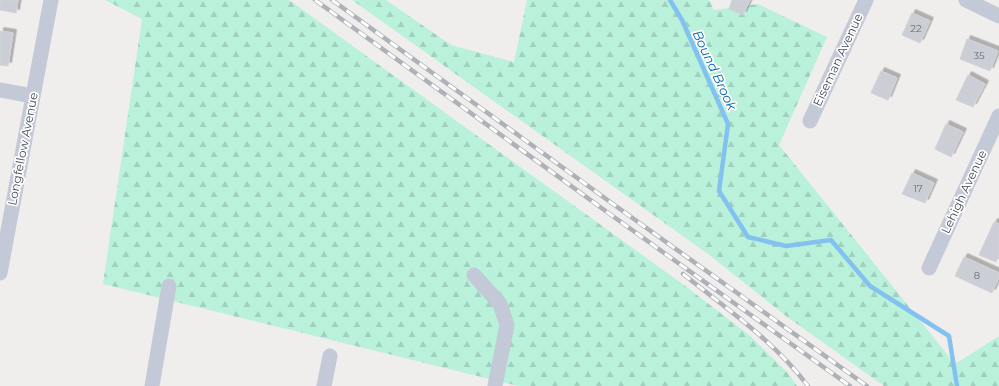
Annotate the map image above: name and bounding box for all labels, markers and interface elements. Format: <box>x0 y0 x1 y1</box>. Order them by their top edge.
street label: Eiseman Avenue <box>809 11 866 109</box>
house number: 22 <box>910 22 922 35</box>
water label: Bound Brook <box>689 27 741 114</box>
house number: 35 <box>973 49 985 62</box>
street label: Longfellow Avenue <box>4 91 41 207</box>
street label: Lehigh Avenue <box>938 148 989 236</box>
house number: 17 <box>913 182 923 195</box>
house number: 8 <box>974 269 980 282</box>

